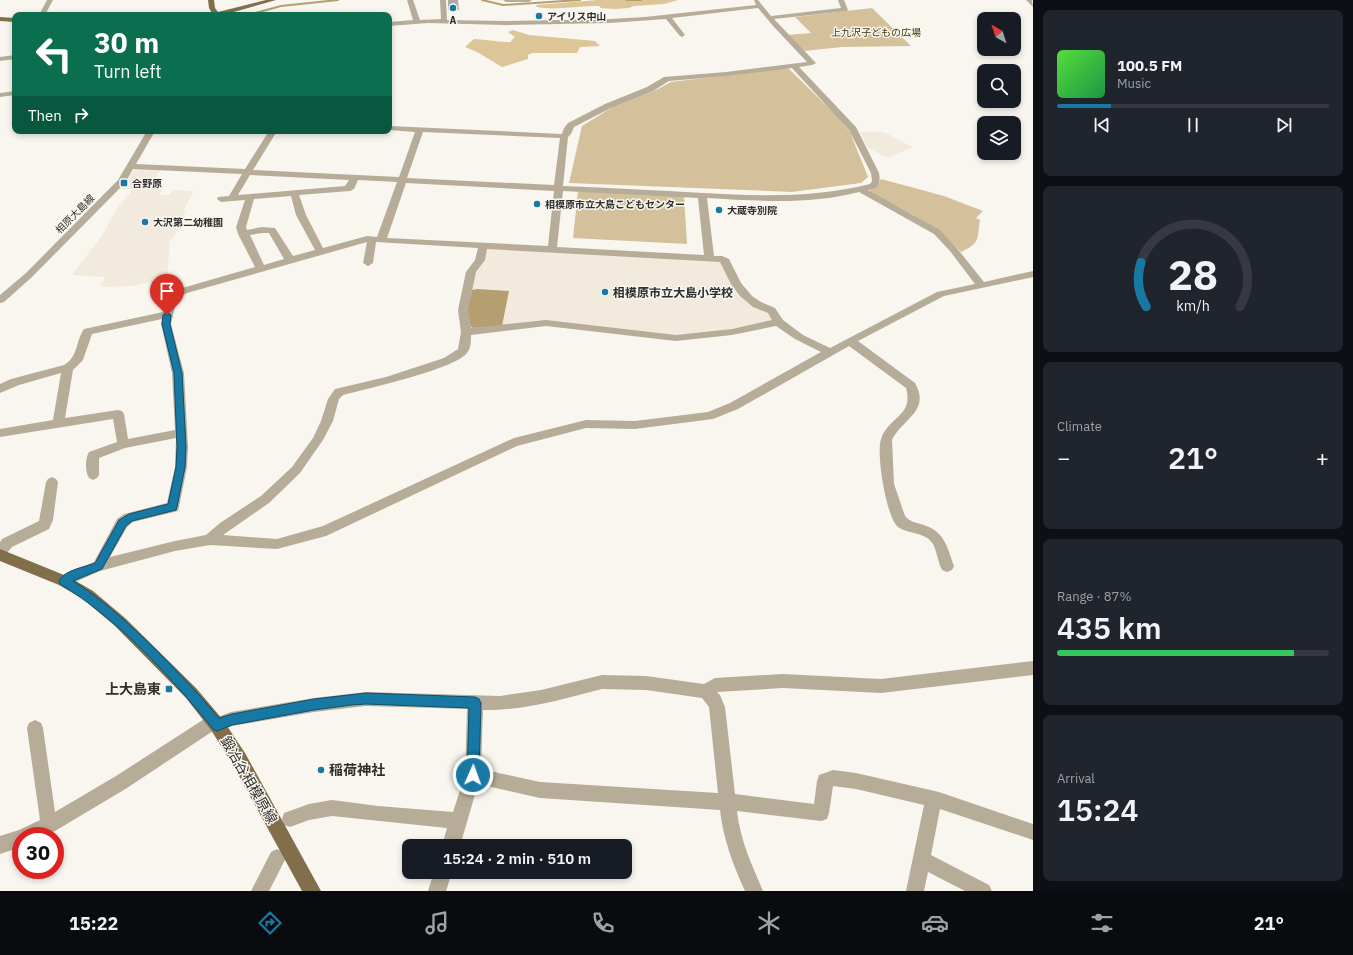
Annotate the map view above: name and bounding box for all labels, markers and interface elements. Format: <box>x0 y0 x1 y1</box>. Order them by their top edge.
marker: A <box>448 3 458 13</box>
place label: アイリス中山 <box>547 10 607 23</box>
marker: アイリス中山 <box>534 11 544 21</box>
north arrow <box>977 12 1021 56</box>
map controls <box>977 12 1021 160</box>
place label: A <box>450 14 457 27</box>
text: 30 m <box>94 24 159 61</box>
park label: 上九沢子どもの広場 <box>831 26 921 39</box>
icon: left <box>28 28 80 80</box>
text: 100.5 FM <box>1117 56 1182 75</box>
text: Turn left <box>94 60 162 83</box>
button: search <box>977 64 1021 108</box>
text: Music <box>1117 75 1151 92</box>
icon: right <box>70 104 92 126</box>
text: Then <box>28 106 62 125</box>
icon: previous <box>1091 114 1113 136</box>
icon: pause <box>1182 114 1204 136</box>
icon: next <box>1273 114 1295 136</box>
button: layers <box>977 116 1021 160</box>
place label: 合野原 <box>132 177 162 190</box>
marker: 合野原 <box>119 178 129 188</box>
street label: 相原大島線 <box>53 192 97 236</box>
place label: 相模原市立大島こどもセンター <box>545 198 685 211</box>
marker: 相模原市立大島こどもセンター <box>532 199 542 209</box>
place label: 大蔵寺別院 <box>727 204 777 217</box>
marker: 大蔵寺別院 <box>714 205 724 215</box>
place label: 大沢第二幼稚園 <box>153 216 223 229</box>
marker: 大沢第二幼稚園 <box>140 217 150 227</box>
text: 28 <box>1168 247 1218 301</box>
pin <box>150 274 184 315</box>
icon: arrive <box>156 280 178 302</box>
place label: 相模原市立大島小学校 <box>613 285 733 300</box>
marker: 相模原市立大島小学校 <box>600 287 610 297</box>
text: km/h <box>1176 296 1210 315</box>
text: Climate <box>1057 418 1102 435</box>
text: 21° <box>1168 438 1218 477</box>
text: − <box>1057 443 1070 472</box>
text: + <box>1316 443 1329 472</box>
text: Range · 87% <box>1057 588 1131 605</box>
text: 435 km <box>1057 608 1162 647</box>
place label: 上大島東 <box>105 680 161 698</box>
marker: 上大島東 <box>164 684 174 694</box>
street label: 鍛冶谷相模原線 <box>217 733 281 827</box>
position arrow <box>452 754 494 796</box>
place label: 稲荷神社 <box>329 761 385 779</box>
marker: 稲荷神社 <box>316 765 326 775</box>
text: Arrival <box>1057 770 1095 787</box>
text: 15:24 <box>1057 790 1139 829</box>
speed limit sign: 30 <box>12 827 64 879</box>
text: 15:24 · 2 min · 510 m <box>443 849 591 868</box>
icon: directions <box>256 909 284 937</box>
icon: music <box>423 909 451 937</box>
icon: phone <box>589 909 617 937</box>
icon: climate <box>755 909 783 937</box>
icon: car <box>921 909 949 937</box>
icon: filters <box>1088 909 1116 937</box>
text: 15:22 <box>69 912 118 935</box>
text: 21° <box>1254 912 1284 935</box>

